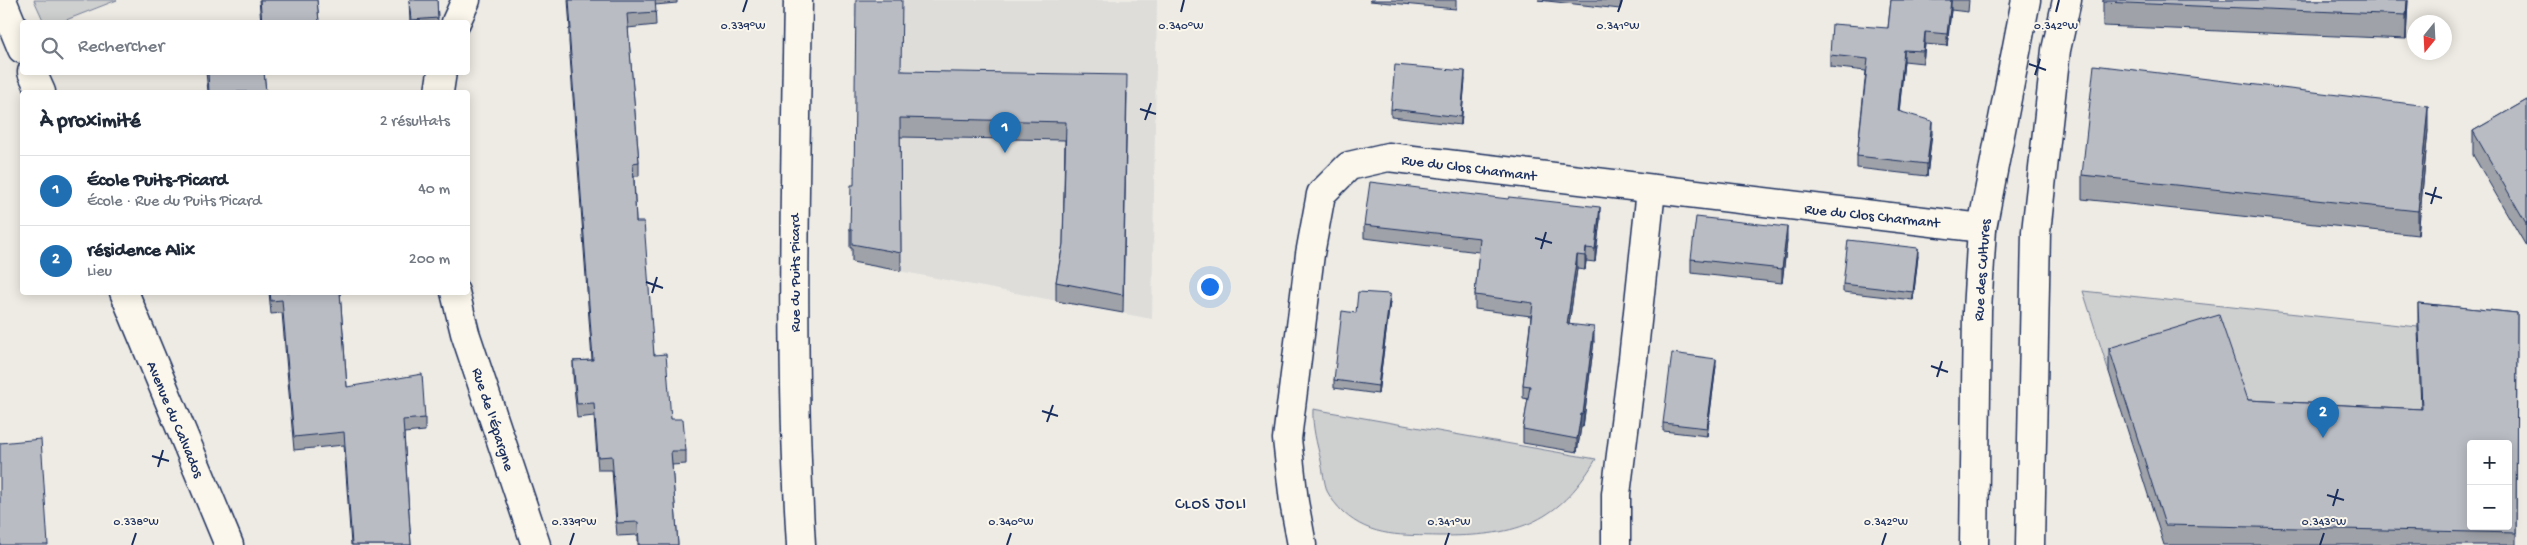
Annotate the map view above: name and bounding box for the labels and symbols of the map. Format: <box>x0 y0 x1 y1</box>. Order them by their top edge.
north arrow <box>2407 15 2452 60</box>
text: 0.339°W <box>721 20 765 34</box>
text: 0.340°W <box>1159 20 1203 34</box>
text: 0.341°W <box>1597 20 1639 34</box>
text: 0.342°W <box>2034 20 2078 34</box>
pin: 1 <box>989 112 1021 153</box>
street label: Rue du Clos Charmant <box>1400 152 1539 186</box>
street label: Rue du Clos Charmant <box>1803 201 1942 233</box>
street label: Rue du Puits Picard <box>787 213 805 332</box>
street label: Rue des Cultures <box>1970 218 1996 322</box>
your location <box>1197 274 1223 300</box>
street label: Avenue du Calvados <box>141 359 207 481</box>
street label: Rue de l'Épargne <box>467 366 517 474</box>
pin: 2 <box>2307 397 2339 438</box>
district label: CLOS JOLI <box>1175 496 1247 515</box>
text: 0.338°W <box>113 516 159 530</box>
text: 0.339°W <box>552 516 596 530</box>
text: 0.340°W <box>989 516 1033 530</box>
text: 0.341°W <box>1428 516 1470 530</box>
text: 0.342°W <box>1864 516 1908 530</box>
text: 0.343°W <box>2302 516 2346 530</box>

